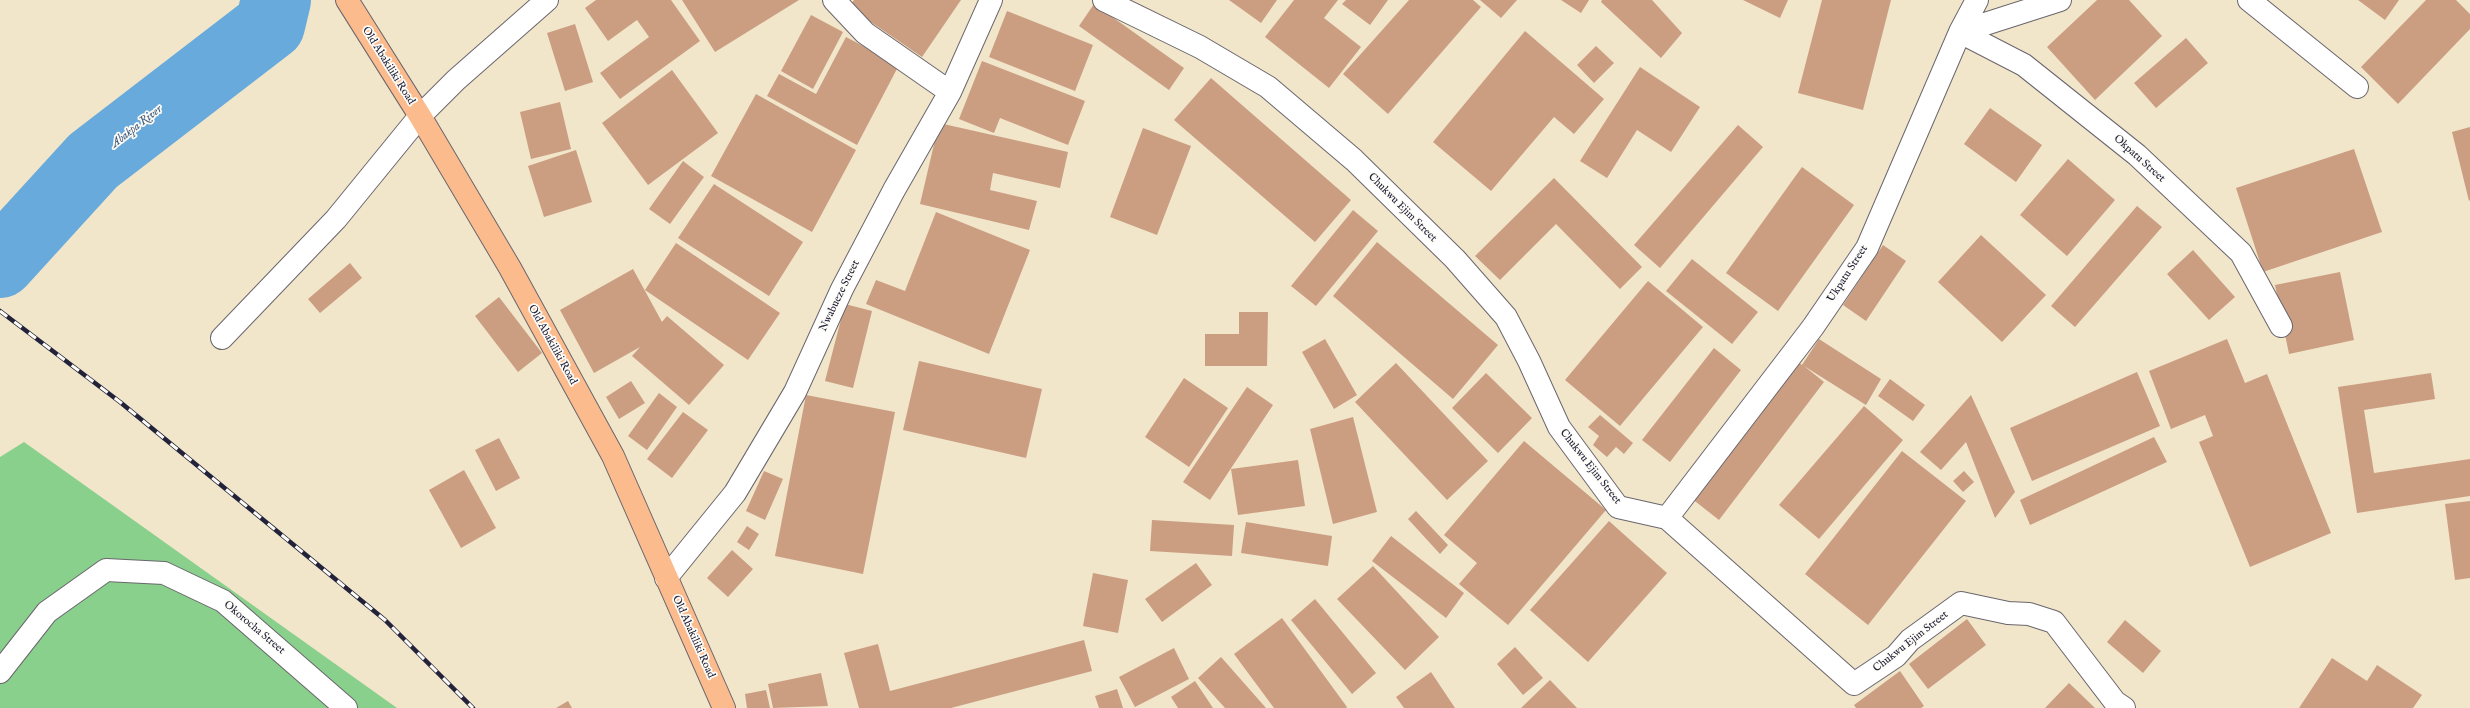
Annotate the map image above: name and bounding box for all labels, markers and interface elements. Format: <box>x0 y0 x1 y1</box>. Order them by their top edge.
street label: Old Abakiliki Road <box>359 25 417 107</box>
water label: Abakpa River <box>109 103 165 151</box>
street label: Okpatu Street <box>2110 132 2168 186</box>
street label: Chukwu Ejim Street <box>1365 171 1439 245</box>
street label: Ukpatu Street <box>1825 243 1871 305</box>
street label: Nwabueze Street <box>817 258 863 334</box>
street label: Old Abakiliki Road <box>525 303 579 387</box>
street label: Chukwu Ejim Street <box>1557 427 1623 507</box>
street label: Old Abakiliki Road <box>669 594 717 680</box>
street label: Okorocha Street <box>221 599 287 657</box>
street label: Chukwu Ejim Street <box>1871 609 1951 675</box>

